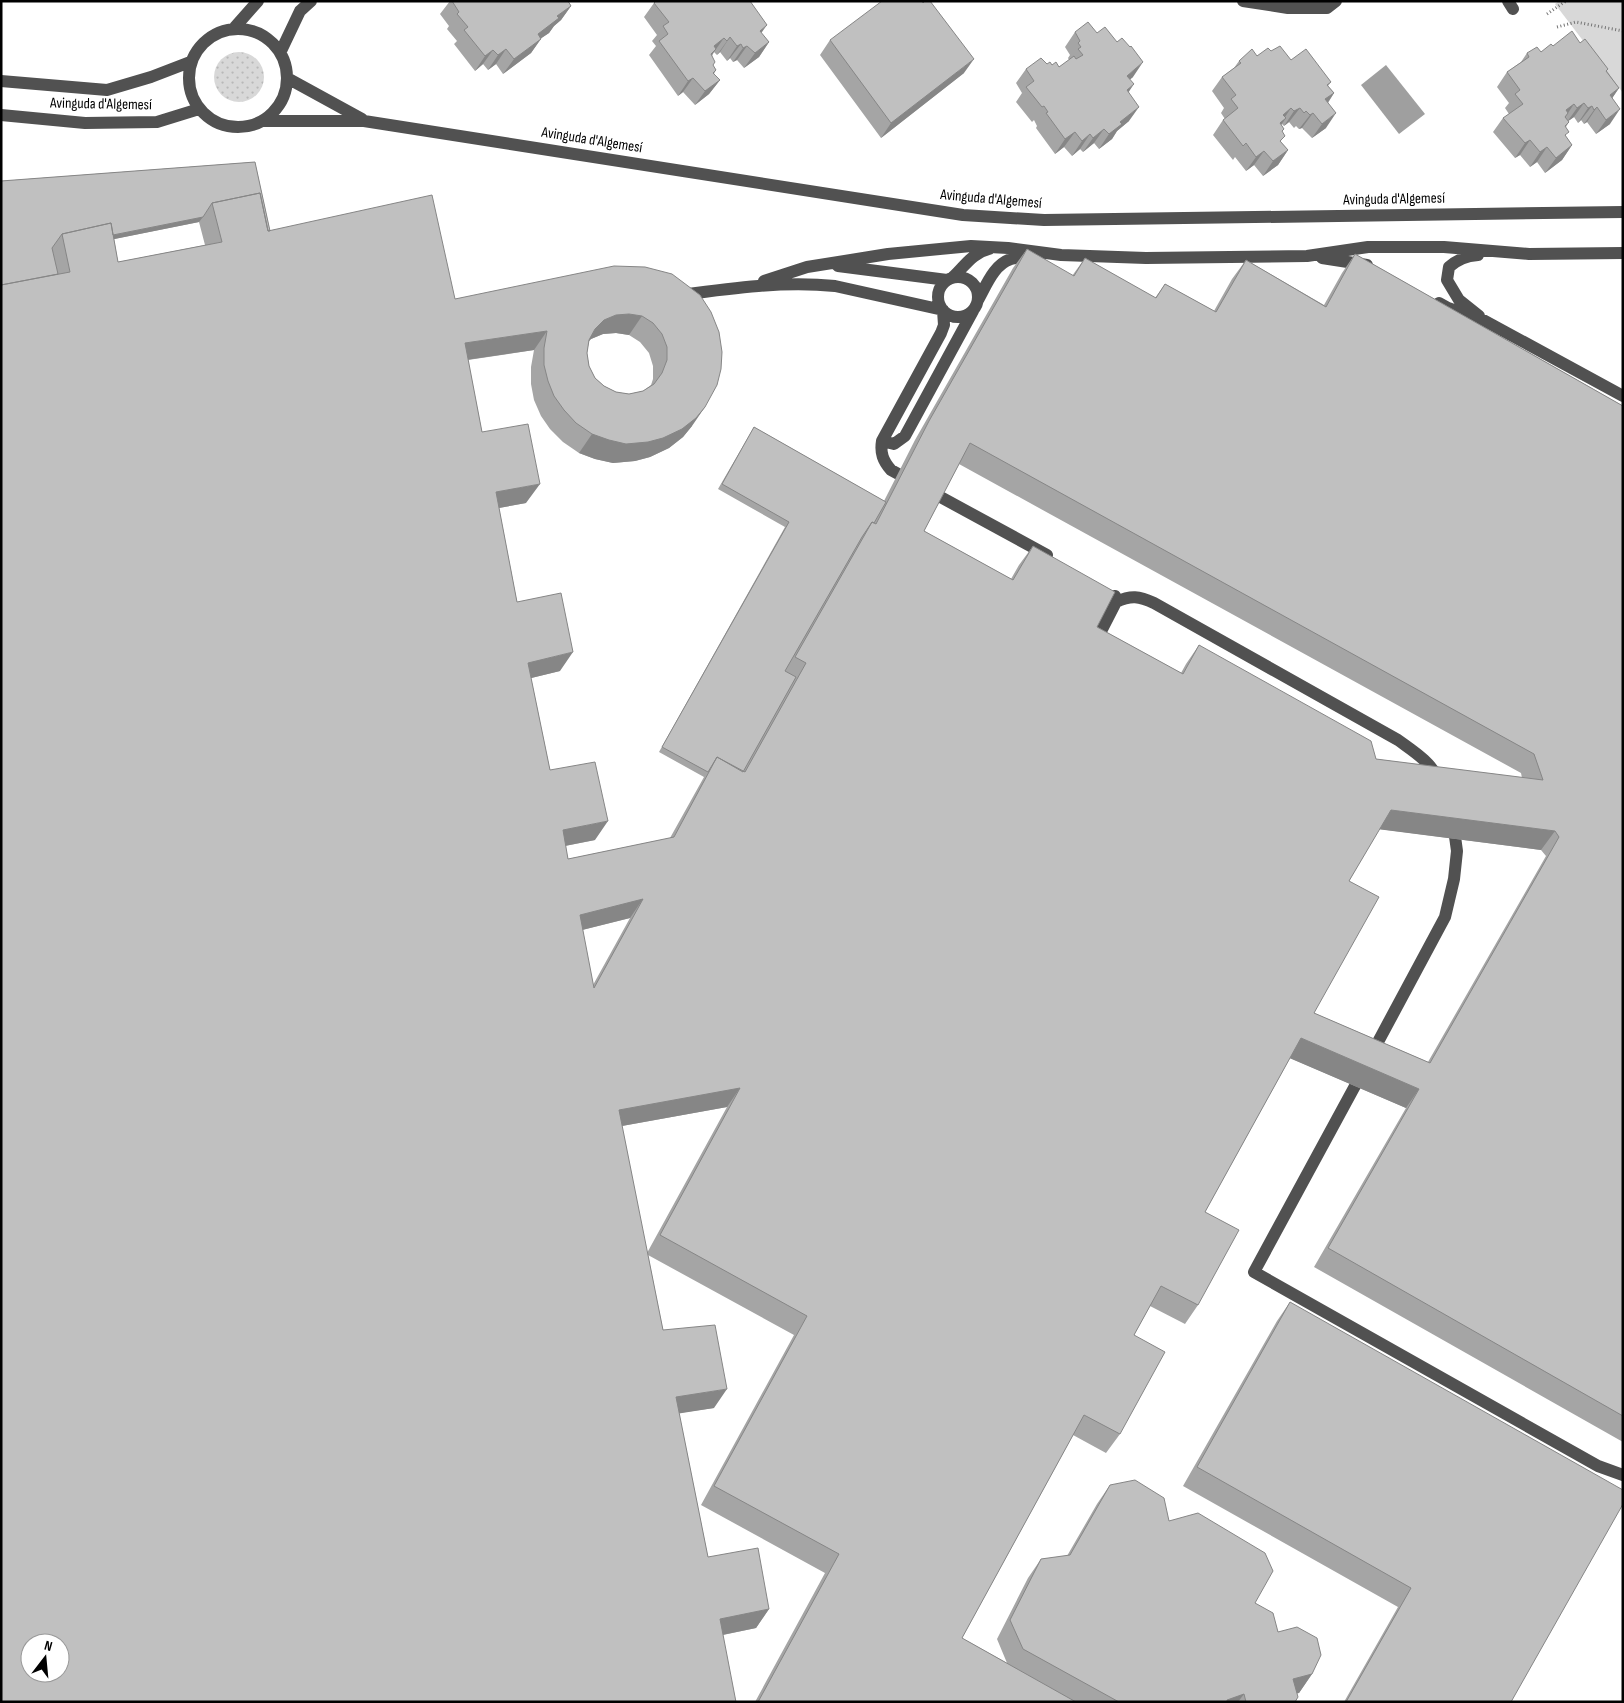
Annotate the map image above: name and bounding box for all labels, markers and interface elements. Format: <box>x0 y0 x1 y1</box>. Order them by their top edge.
street label: Avinguda d'Algemesí <box>49 94 152 114</box>
street label: Avinguda d'Algemesí <box>539 123 644 157</box>
street label: Avinguda d'Algemesí <box>939 185 1043 213</box>
street label: Avinguda d'Algemesí <box>1342 189 1445 209</box>
north arrow <box>20 1633 70 1683</box>
text: N <box>43 1637 54 1655</box>

